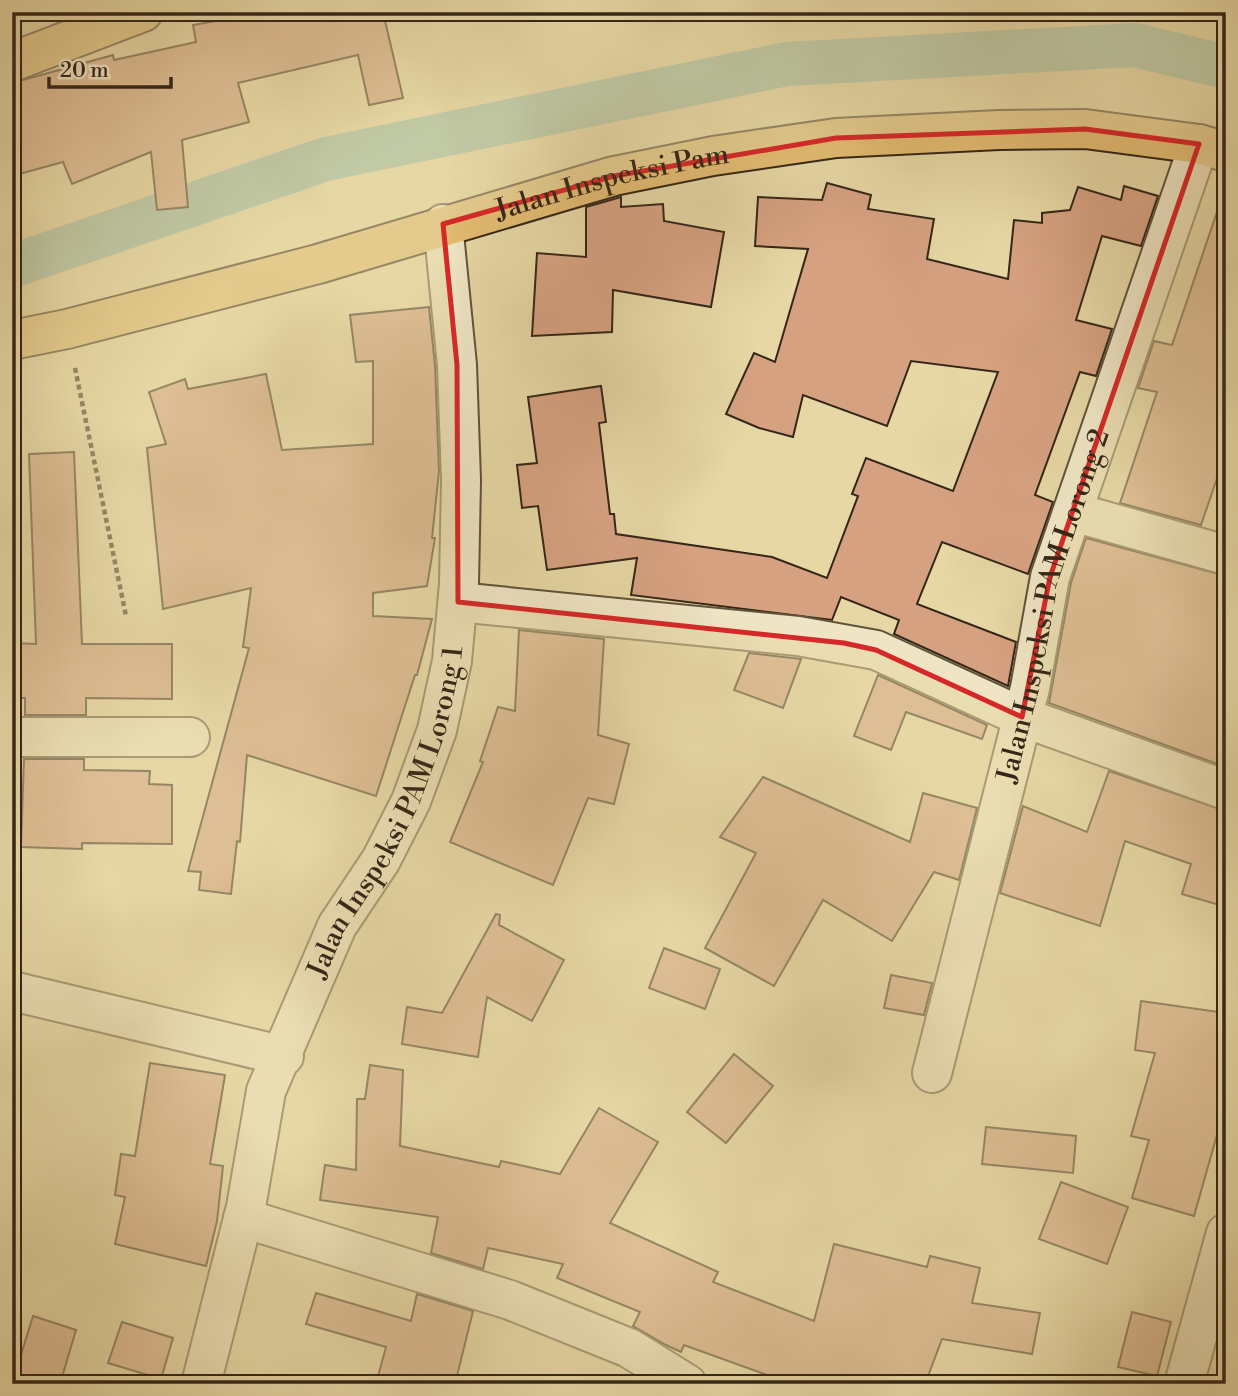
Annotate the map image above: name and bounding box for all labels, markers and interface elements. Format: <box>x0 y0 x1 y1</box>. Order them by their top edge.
scale bar <box>49 46 172 90</box>
text: 20 m <box>60 58 109 84</box>
street label: Jalan Inspeksi Pam <box>490 136 731 228</box>
street label: Jalan Inspeksi PAM Lorong 2 <box>989 424 1117 787</box>
street label: Jalan Inspeksi PAM Lorong 1 <box>299 645 471 984</box>

